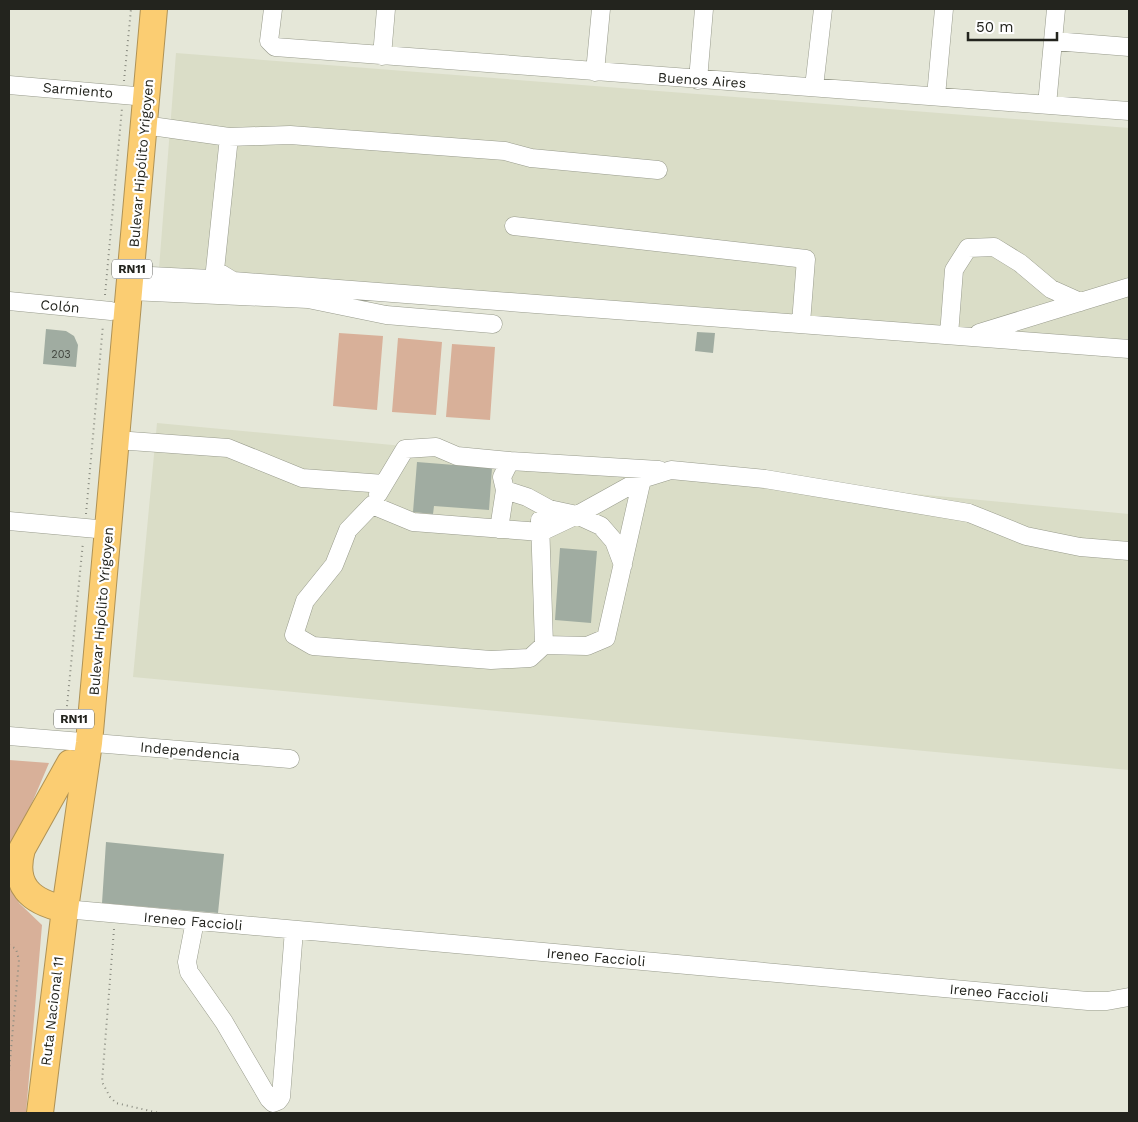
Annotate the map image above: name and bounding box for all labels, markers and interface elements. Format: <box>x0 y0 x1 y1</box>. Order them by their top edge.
scale bar <box>968 10 1057 42</box>
text: 50 m <box>976 18 1013 36</box>
street label: Buenos Aires <box>657 69 747 91</box>
street label: Bulevar Hipólito Yrigoyen <box>126 78 156 248</box>
street label: Sarmiento <box>42 79 114 101</box>
road number: RN11 <box>112 260 152 278</box>
street label: Colón <box>40 296 80 316</box>
house number: 203 <box>51 348 71 361</box>
street label: Bulevar Hipólito Yrigoyen <box>86 526 116 696</box>
road number: RN11 <box>54 710 94 729</box>
street label: Independencia <box>139 739 241 763</box>
street label: Ireneo Faccioli <box>143 909 243 933</box>
street label: Ireneo Faccioli <box>546 945 646 969</box>
street label: Ruta Nacional 11 <box>37 955 67 1067</box>
street label: Ireneo Faccioli <box>949 981 1049 1005</box>

